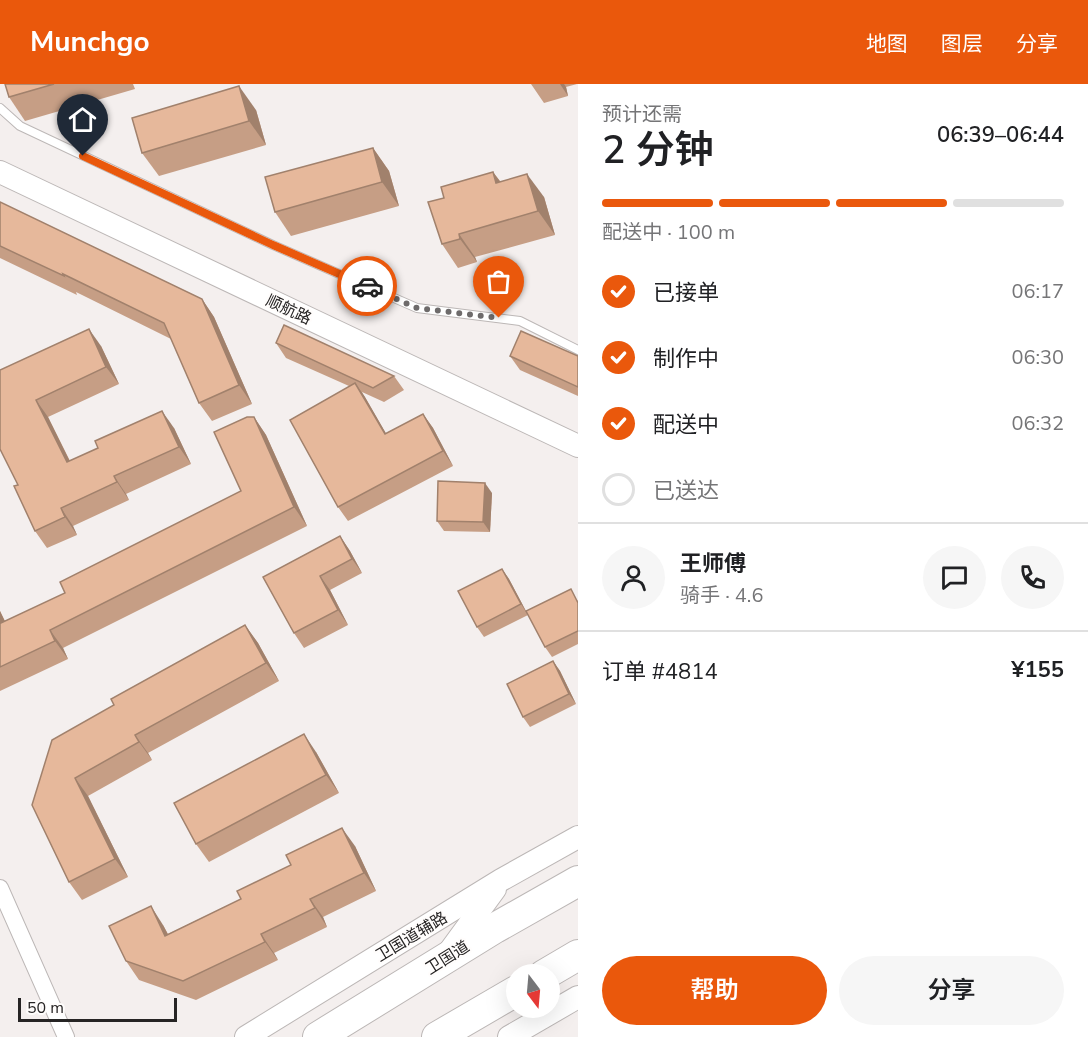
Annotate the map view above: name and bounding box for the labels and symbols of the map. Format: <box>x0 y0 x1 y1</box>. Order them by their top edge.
pin <box>57 94 108 156</box>
courier <box>337 256 397 316</box>
pin <box>473 256 524 318</box>
street label: 顺航路 <box>262 290 315 330</box>
street label: 卫国道辅路 <box>372 907 450 965</box>
street label: 卫国道 <box>422 936 472 978</box>
north arrow <box>506 964 560 1018</box>
scale bar <box>18 995 177 1022</box>

